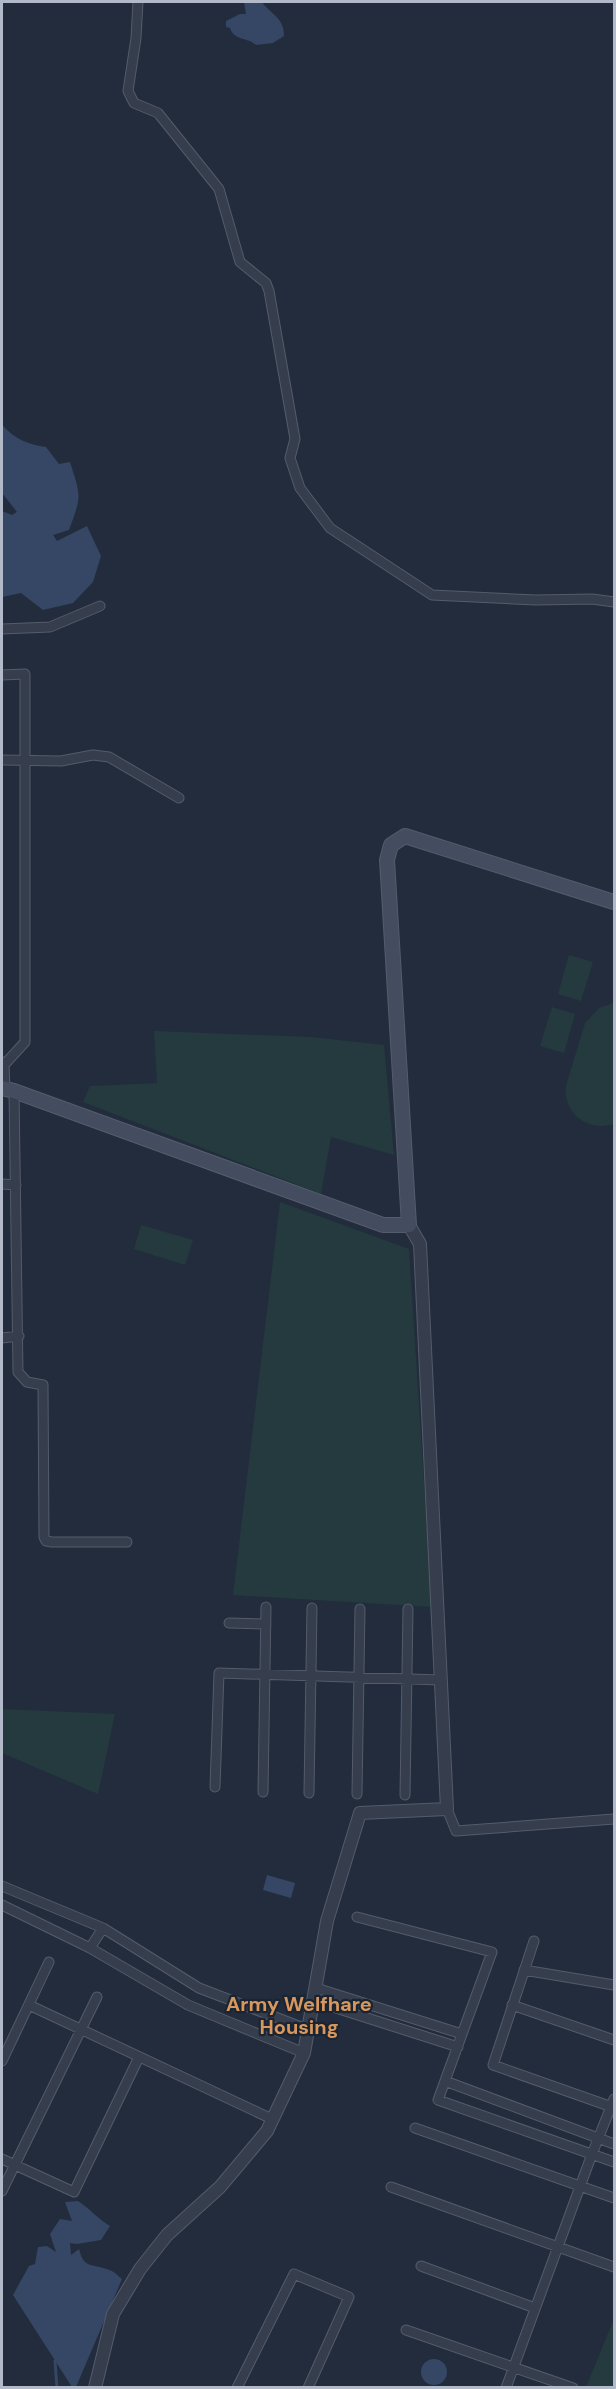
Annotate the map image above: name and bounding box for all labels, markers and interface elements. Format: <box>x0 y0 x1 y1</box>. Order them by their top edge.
district label: Army Welfhare Housing <box>226 1991 372 2040</box>

